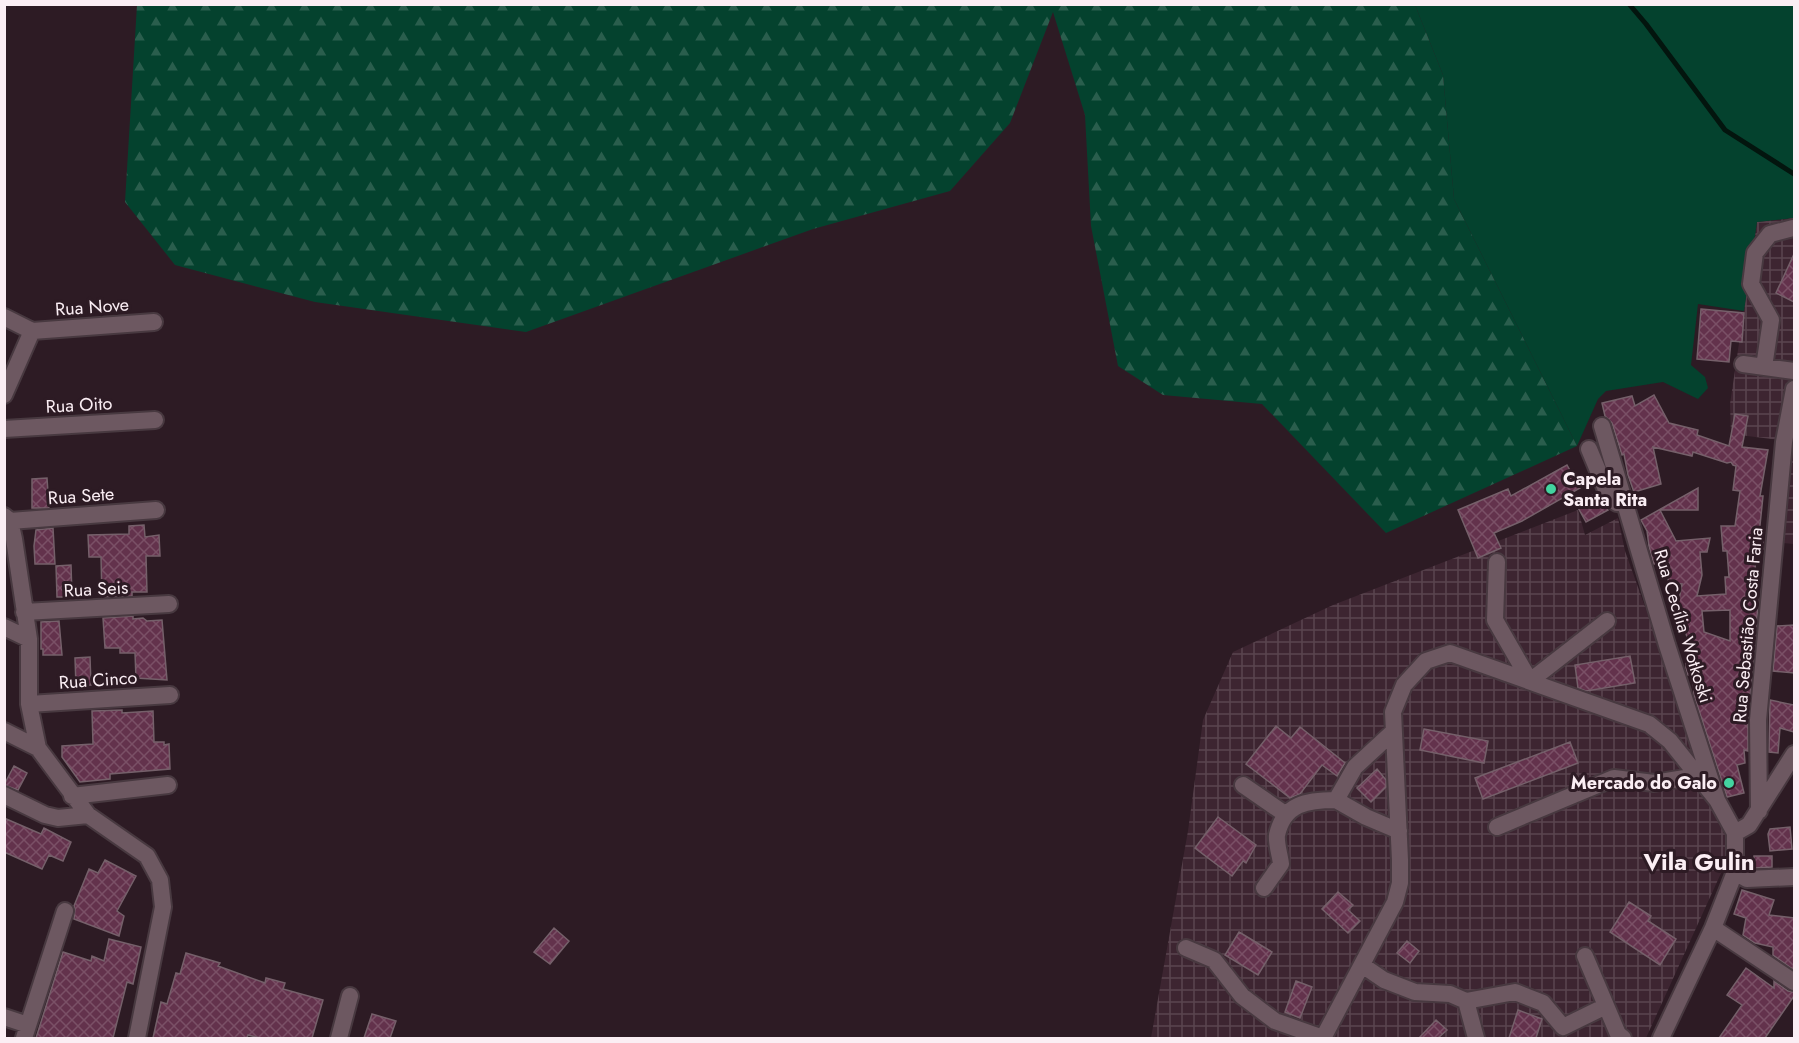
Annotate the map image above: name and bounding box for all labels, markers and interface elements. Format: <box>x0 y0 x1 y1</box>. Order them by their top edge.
street label: Rua Nove <box>54 291 130 323</box>
street label: Rua Oito <box>45 390 113 420</box>
place label: Capela Santa Rita <box>1563 466 1647 513</box>
street label: Rua Sete <box>47 481 115 511</box>
marker: Capela Santa Rita <box>1544 482 1558 496</box>
street label: Rua Sebastião Costa Faria <box>1726 526 1770 724</box>
street label: Rua Cecília Wotkoski <box>1647 546 1719 706</box>
street label: Rua Seis <box>63 574 129 604</box>
street label: Rua Cinco <box>58 664 138 696</box>
place label: Mercado do Galo <box>1571 770 1717 796</box>
marker: Mercado do Galo <box>1722 776 1736 790</box>
district label: Vila Gulin <box>1642 844 1755 879</box>

